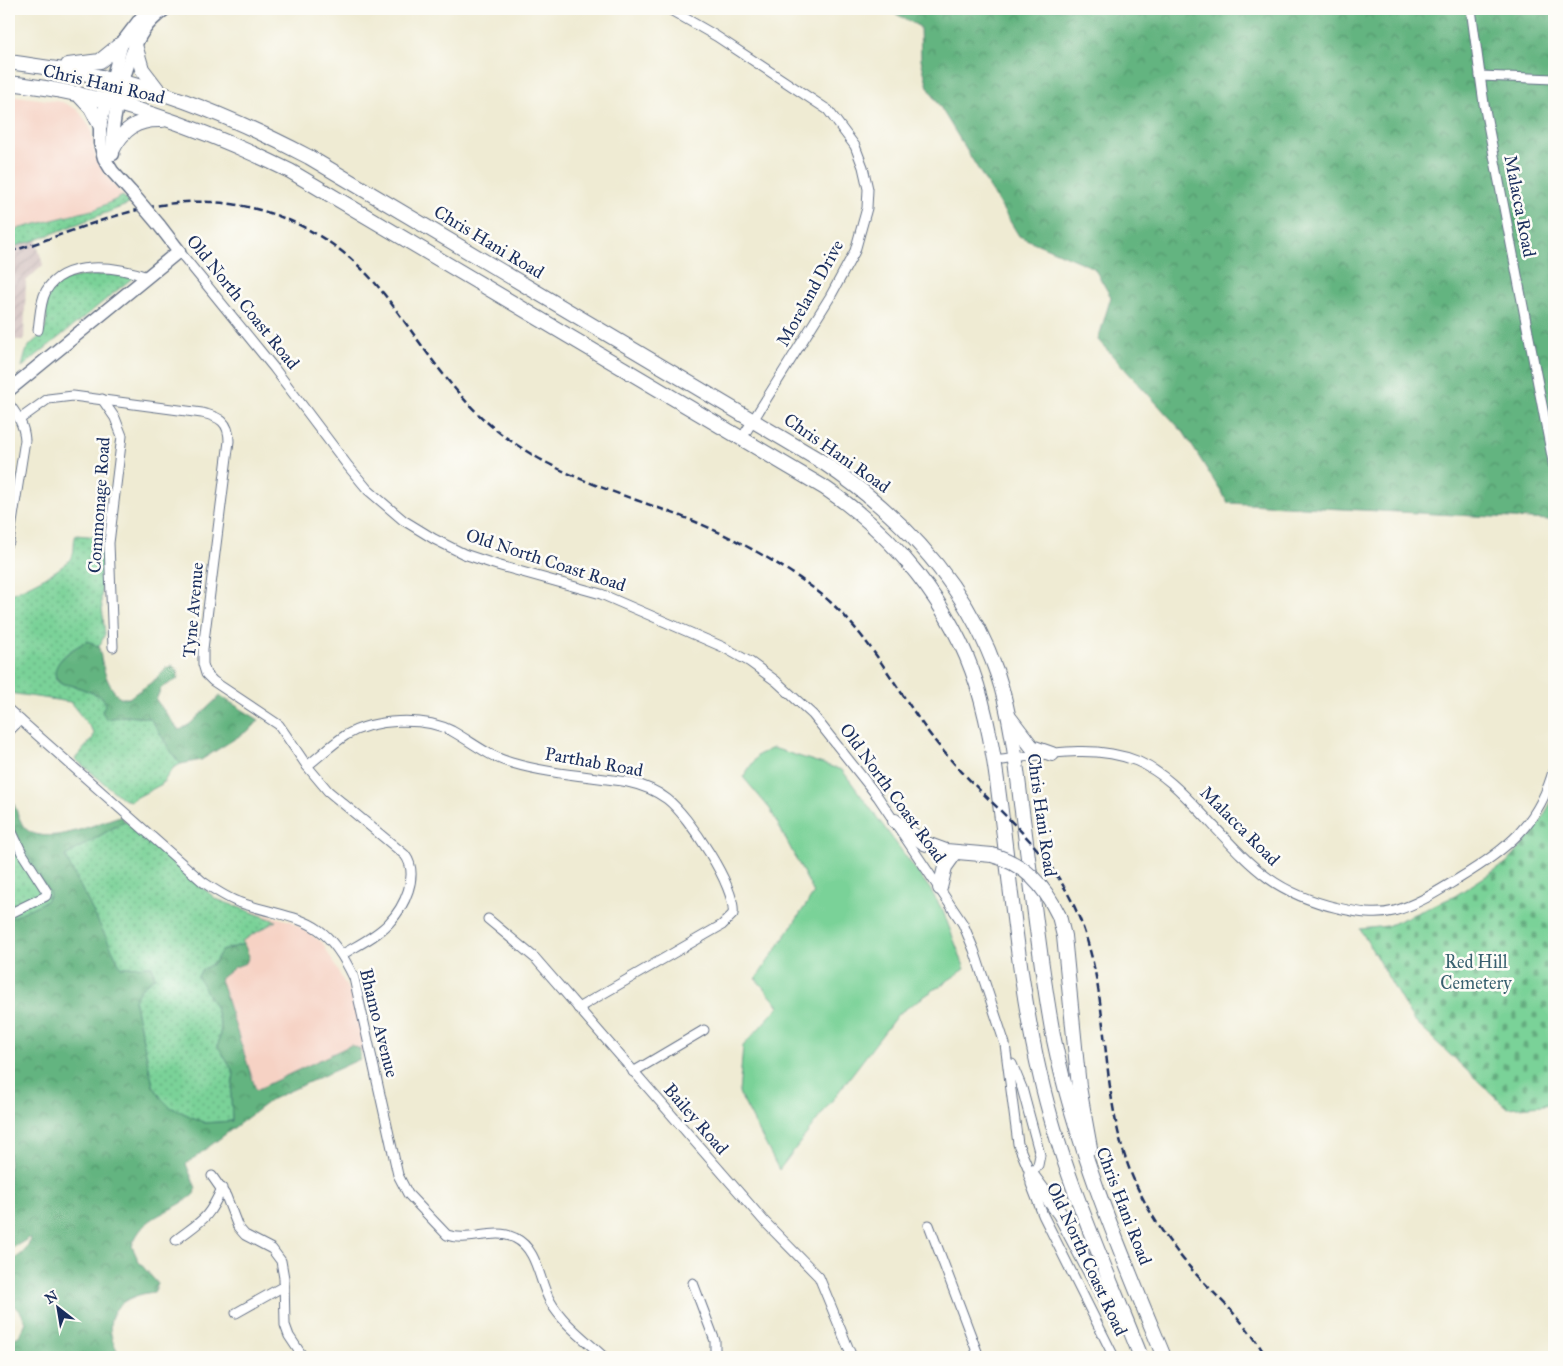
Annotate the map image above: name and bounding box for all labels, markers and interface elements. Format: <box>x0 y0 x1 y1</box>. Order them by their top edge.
street label: Chris Hani Road <box>41 59 167 109</box>
street label: Malacca Road <box>1499 153 1541 259</box>
street label: Chris Hani Road <box>430 201 548 283</box>
street label: Old North Coast Road <box>182 230 304 374</box>
street label: Moreland Drive <box>772 236 848 350</box>
street label: Chris Hani Road <box>780 408 894 498</box>
street label: Commonage Road <box>83 436 116 574</box>
street label: Old North Coast Road <box>463 524 629 596</box>
street label: Tyne Avenue <box>178 561 208 659</box>
street label: Old North Coast Road <box>835 719 951 867</box>
street label: Parthab Road <box>543 743 645 781</box>
street label: Chris Hani Road <box>1022 752 1062 878</box>
street label: Malacca Road <box>1196 782 1284 870</box>
park label: Red Hill Cemetery <box>1440 951 1512 994</box>
street label: Bhamo Avenue <box>355 966 403 1080</box>
street label: Bailey Road <box>659 1079 733 1159</box>
street label: Chris Hani Road <box>1091 1144 1157 1268</box>
street label: Old North Coast Road <box>1042 1179 1132 1339</box>
north arrow <box>32 1284 82 1334</box>
text: N <box>42 1287 61 1308</box>

